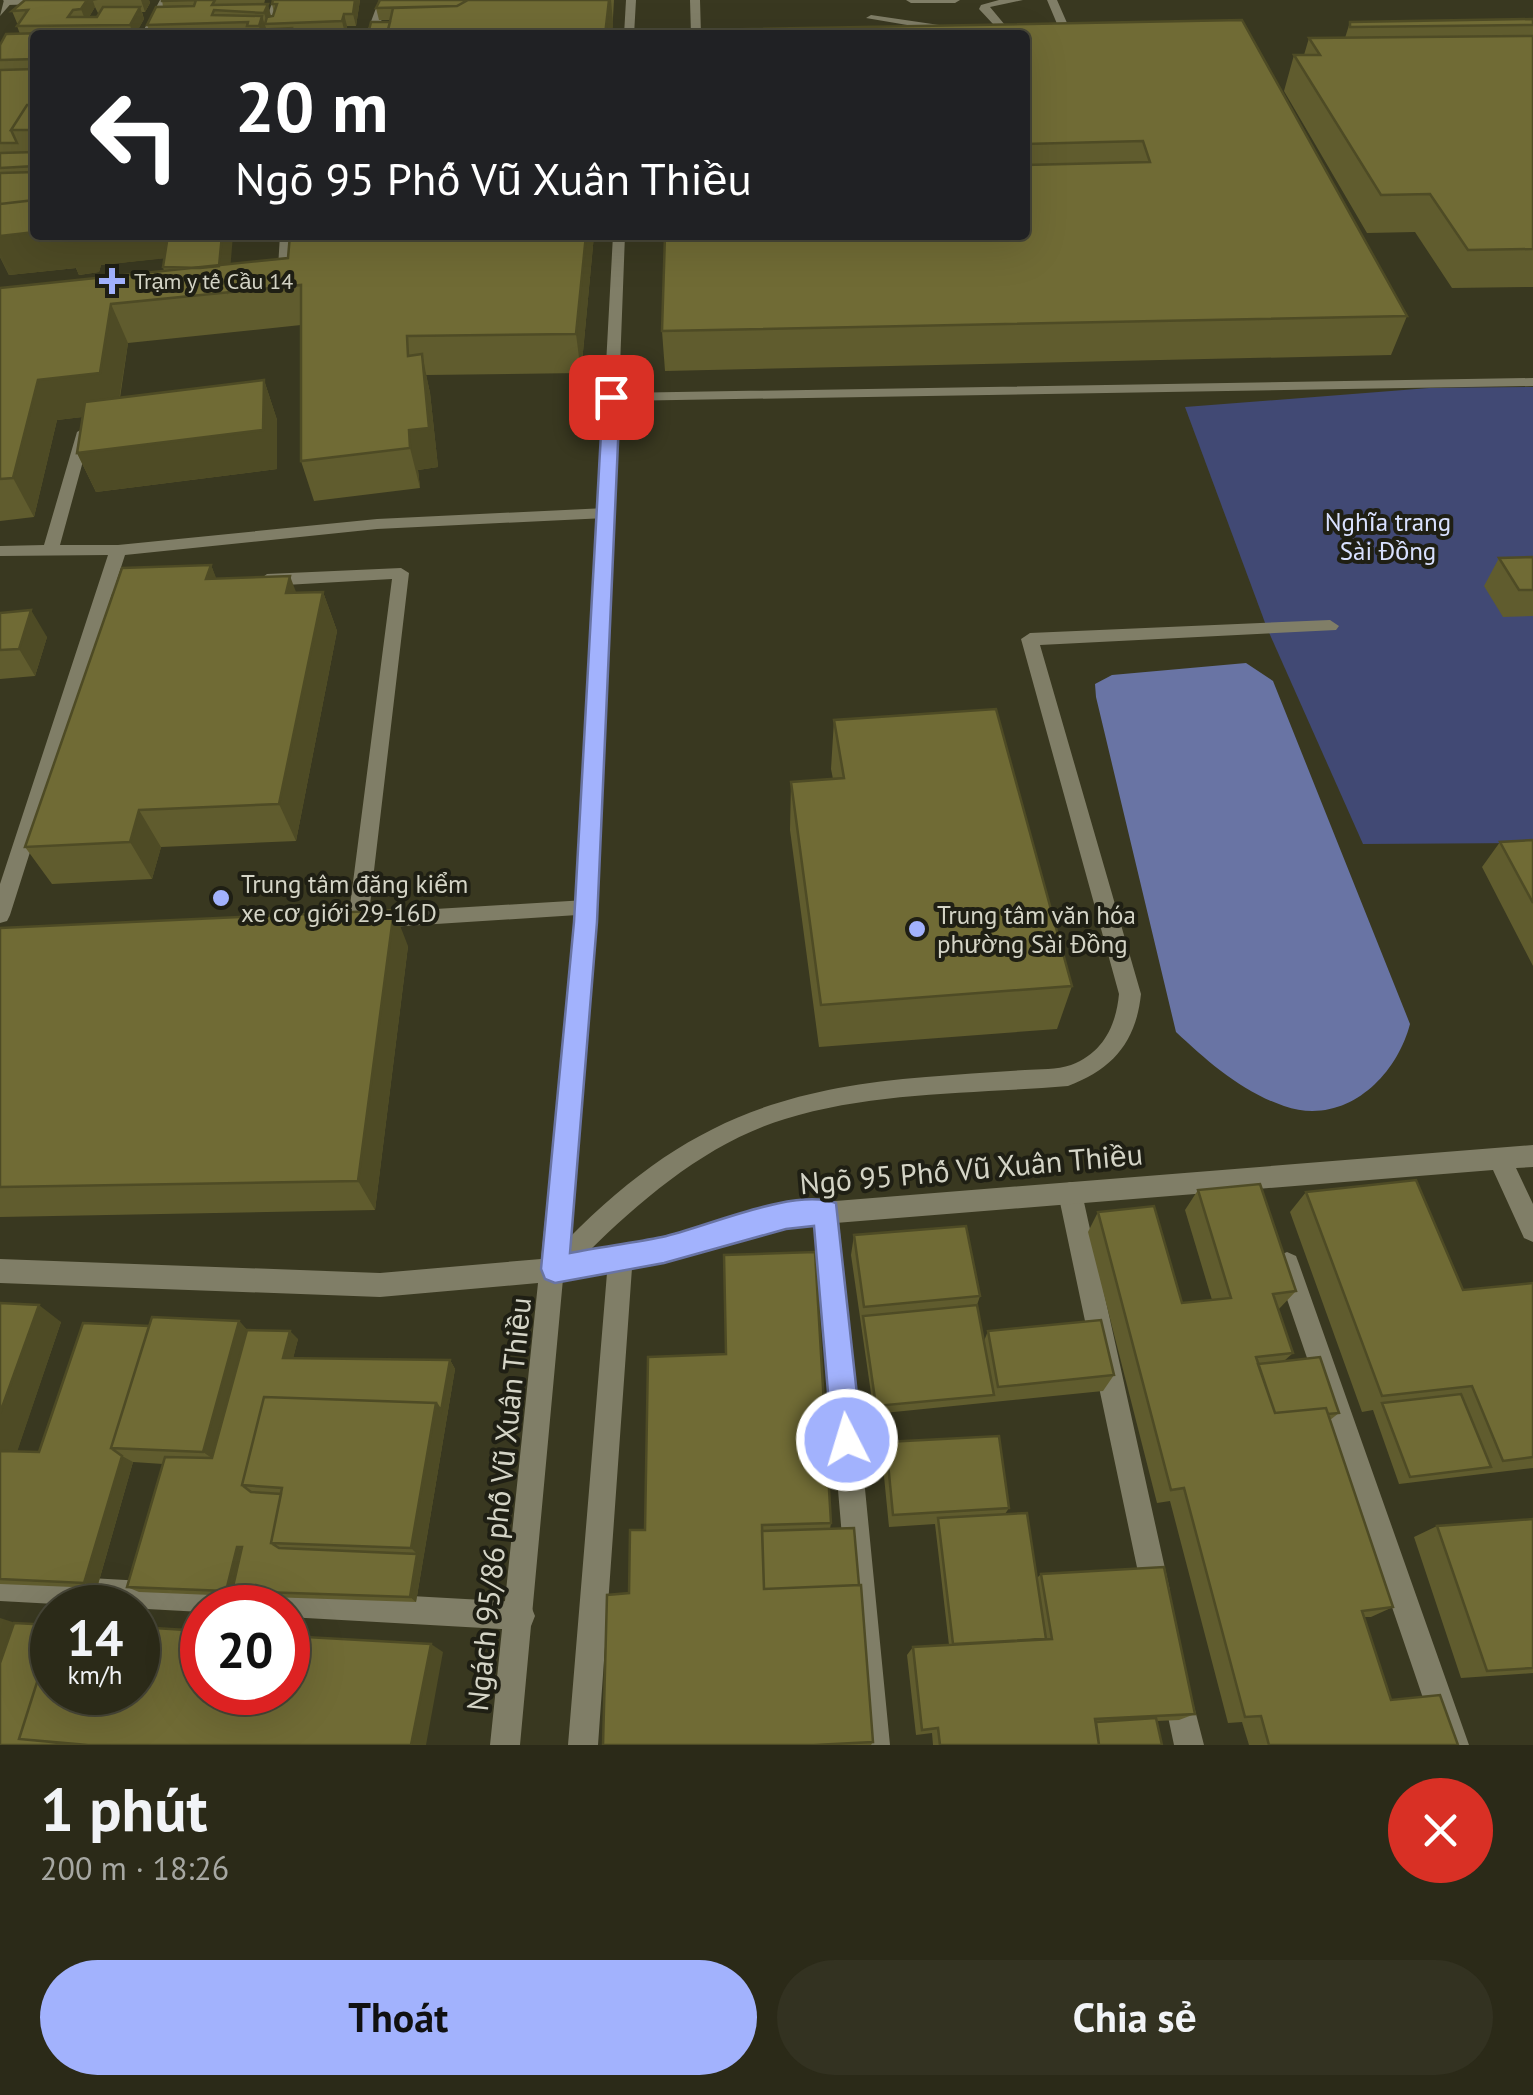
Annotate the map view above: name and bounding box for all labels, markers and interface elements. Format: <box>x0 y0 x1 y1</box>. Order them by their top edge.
text: 20 m <box>235 61 388 151</box>
icon: left <box>70 70 200 200</box>
text: Ngõ 95 Phố Vũ Xuân Thiều <box>235 149 752 207</box>
place label: Trạm y tế Cầu 14 <box>134 267 293 295</box>
marker: Trạm y tế Cầu 14 <box>99 268 125 294</box>
pin <box>569 355 654 440</box>
icon: arrive <box>584 370 639 425</box>
park label: Nghĩa trang Sài Đồng <box>1325 506 1451 567</box>
place label: Trung tâm đăng kiểm xe cơ giới 29-16D <box>241 868 468 929</box>
marker: Trung tâm đăng kiểm xe cơ giới 29-16D <box>210 887 232 909</box>
place label: Trung tâm văn hóa phường Sài Đồng <box>937 899 1136 960</box>
marker: Trung tâm văn hóa phường Sài Đồng <box>906 918 928 940</box>
street label: Ngõ 95 Phố Vũ Xuân Thiều <box>798 1134 1144 1202</box>
street label: Ngách 95/86 phố Vũ Xuân Thiều <box>457 1295 539 1713</box>
position arrow <box>795 1388 899 1492</box>
speed limit sign: 20 <box>180 1585 310 1715</box>
text: 14 <box>67 1605 123 1670</box>
text: km/h <box>68 1659 122 1691</box>
text: 1 phút <box>40 1770 208 1848</box>
button: close <box>1388 1778 1493 1883</box>
text: 200 m · 18:26 <box>40 1847 229 1889</box>
button: Thoát <box>40 1960 757 2075</box>
button: Chia sẻ <box>777 1960 1493 2075</box>

